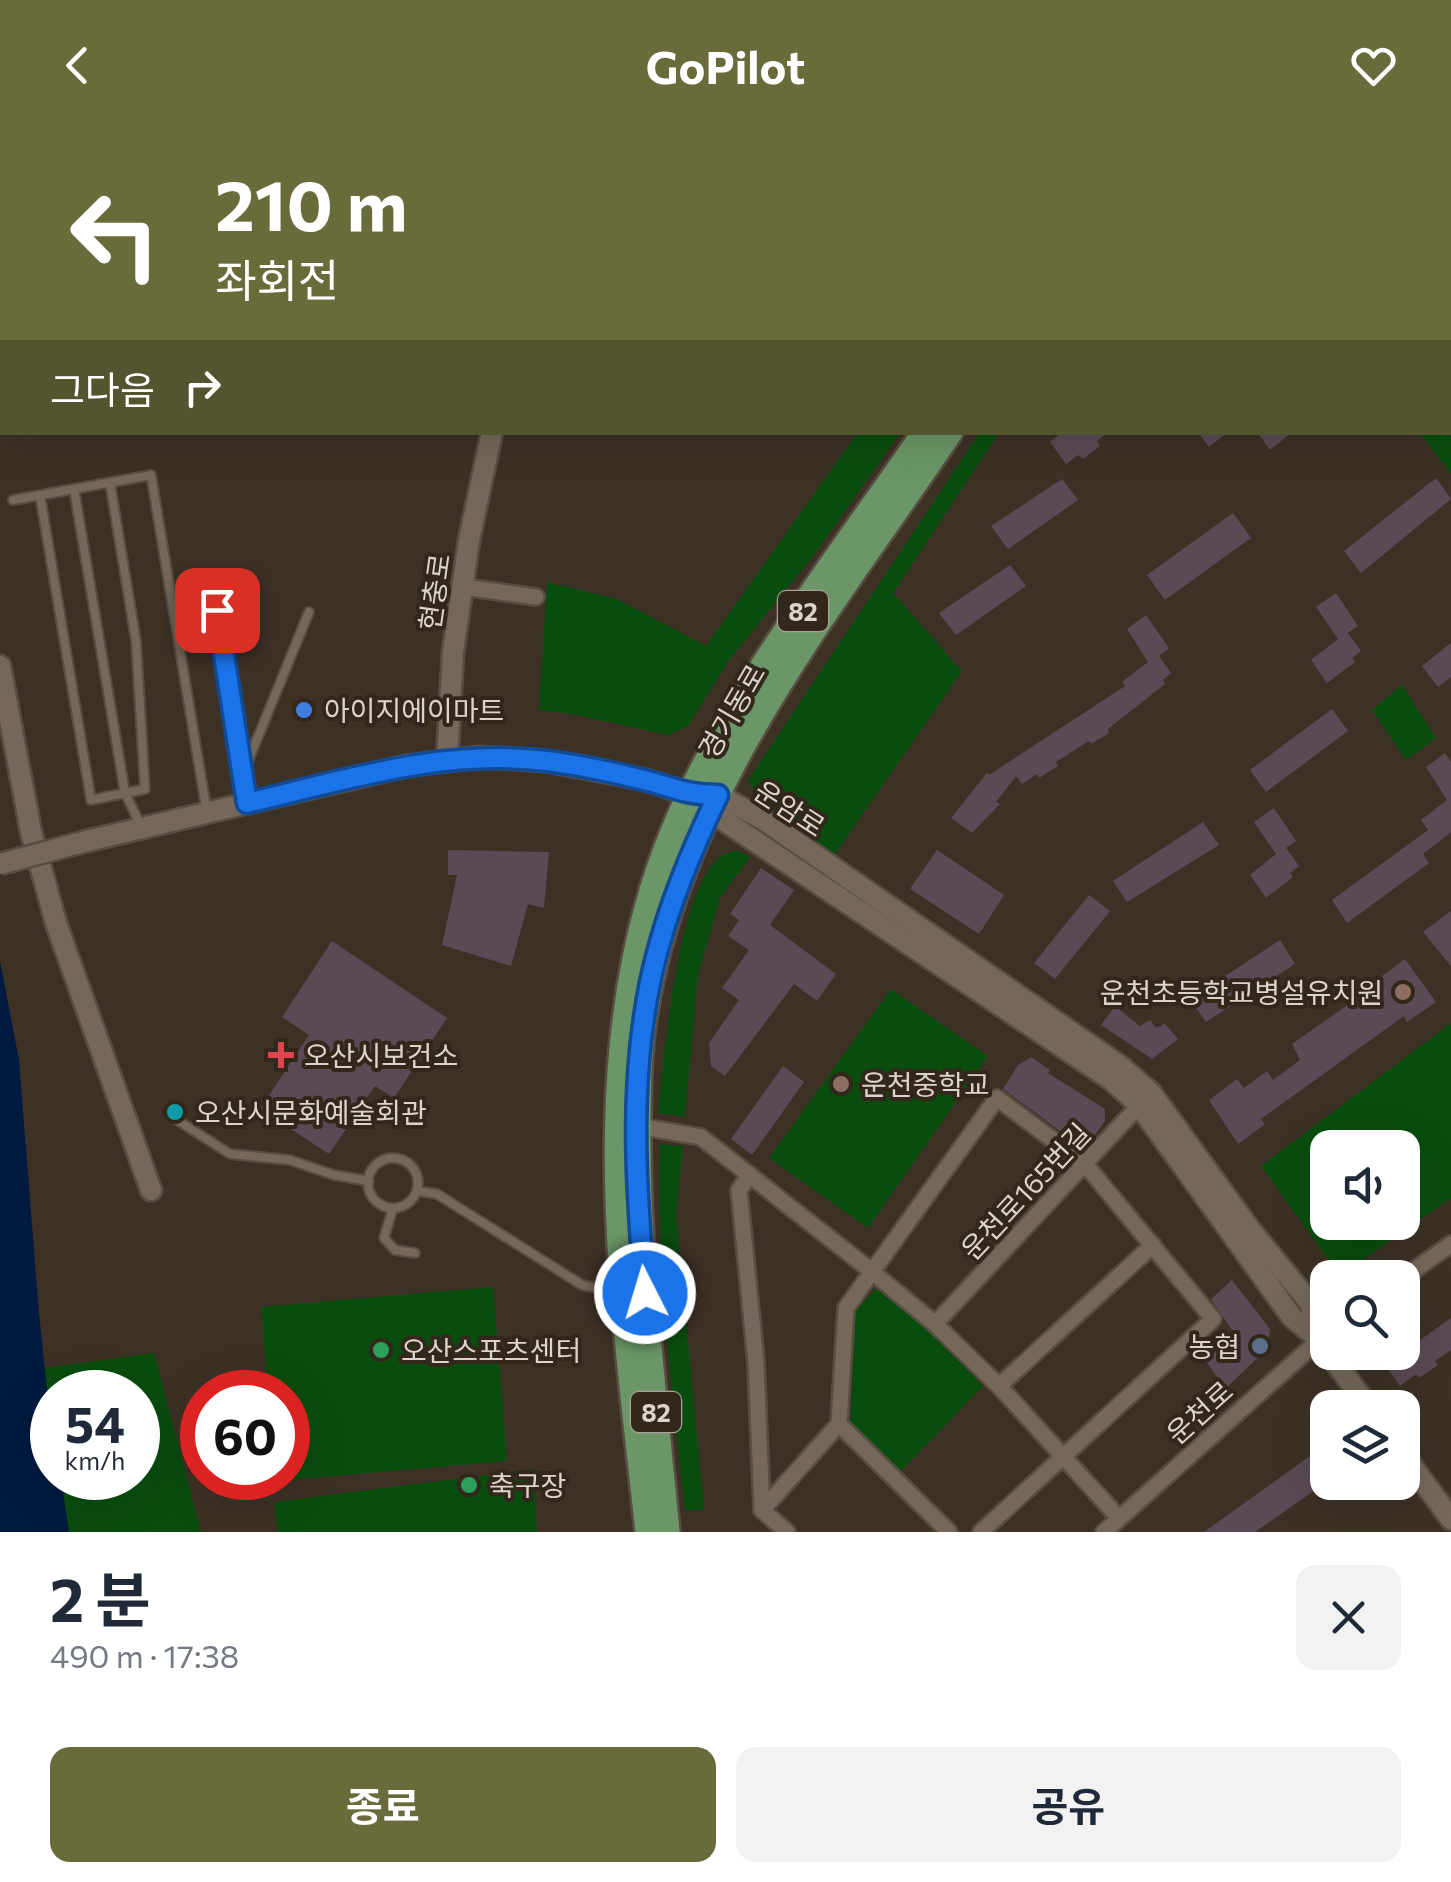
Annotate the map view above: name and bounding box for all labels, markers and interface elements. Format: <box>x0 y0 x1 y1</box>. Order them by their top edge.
icon: back <box>50 38 105 93</box>
text: GoPilot <box>646 38 805 93</box>
icon: heart <box>1346 38 1401 93</box>
text: 210 m <box>215 160 407 245</box>
icon: left <box>50 170 180 300</box>
text: 좌회전 <box>215 251 339 306</box>
icon: right <box>175 360 230 415</box>
text: 그다음 <box>50 365 155 412</box>
street label: 현충로 <box>412 551 456 633</box>
pin <box>175 568 260 653</box>
icon: arrive <box>190 583 245 638</box>
road number: 82 <box>778 591 828 631</box>
street label: 경기동로 <box>691 658 771 764</box>
place label: 아이지에이마트 <box>324 693 504 727</box>
marker: 아이지에이마트 <box>293 699 315 721</box>
street label: 운암로 <box>748 773 832 843</box>
place label: 운천초등학교병설유치원 <box>1100 975 1383 1009</box>
marker: 운천초등학교병설유치원 <box>1392 981 1414 1003</box>
place label: 오산시보건소 <box>304 1038 459 1072</box>
marker: 오산시보건소 <box>268 1042 294 1068</box>
place label: 운천중학교 <box>861 1067 990 1101</box>
marker: 운천중학교 <box>830 1073 852 1095</box>
place label: 오산시문화예술회관 <box>195 1095 427 1129</box>
marker: 오산시문화예술회관 <box>164 1101 186 1123</box>
street label: 운천로165번길 <box>953 1116 1097 1266</box>
map controls <box>1310 1130 1420 1500</box>
button: sound <box>1310 1130 1420 1240</box>
position arrow <box>593 1241 697 1345</box>
button: search <box>1310 1260 1420 1370</box>
place label: 농협 <box>1188 1329 1240 1363</box>
place label: 오산스포츠센터 <box>401 1333 581 1367</box>
marker: 농협 <box>1249 1335 1271 1357</box>
marker: 오산스포츠센터 <box>370 1339 392 1361</box>
speed limit sign: 60 <box>180 1370 310 1500</box>
street label: 운천로 <box>1159 1374 1239 1450</box>
button: layers <box>1310 1390 1420 1500</box>
text: 54 <box>65 1392 125 1453</box>
road number: 82 <box>631 1392 681 1432</box>
text: km/h <box>65 1445 125 1475</box>
place label: 축구장 <box>489 1468 566 1502</box>
marker: 축구장 <box>458 1474 480 1496</box>
text: 2 분 <box>50 1561 151 1634</box>
button: close <box>1296 1565 1401 1670</box>
text: 490 m · 17:38 <box>50 1635 239 1675</box>
button: 종료 <box>50 1747 716 1862</box>
button: 공유 <box>736 1747 1401 1862</box>

